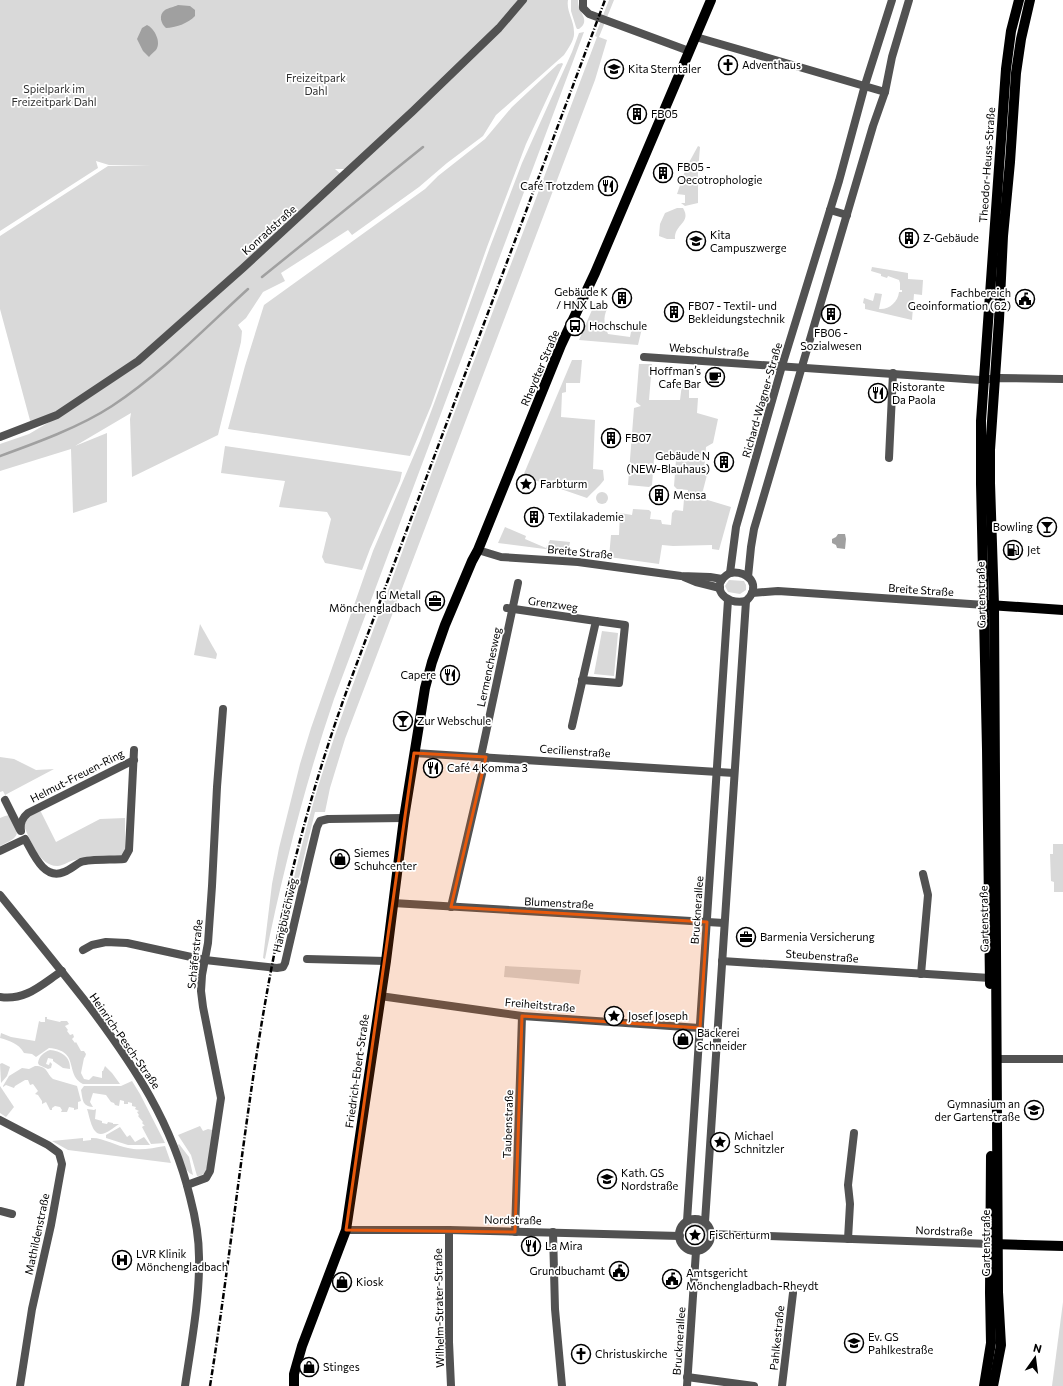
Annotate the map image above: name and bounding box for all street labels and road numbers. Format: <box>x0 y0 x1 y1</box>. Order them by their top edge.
street label: Theodor-Heuss-Straße <box>976 107 997 223</box>
street label: Konradstraße <box>239 202 299 257</box>
street label: Rheydter Straße <box>518 328 561 408</box>
street label: Webschulstraße <box>669 340 750 359</box>
street label: Richard-Wagner-Straße <box>739 341 784 459</box>
street label: Breite Straße <box>547 542 613 561</box>
street label: Gartenstraße <box>973 561 988 628</box>
street label: Breite Straße <box>888 581 954 598</box>
street label: Grenzweg <box>527 594 579 613</box>
street label: Lermenchesweg <box>474 626 503 708</box>
street label: Cecilienstraße <box>539 742 611 759</box>
street label: Helmut-Freuen-Ring <box>28 746 126 805</box>
street label: Brucknerallee <box>688 875 705 945</box>
street label: Hangbuschweg <box>270 876 299 953</box>
street label: Gartenstraße <box>976 885 991 952</box>
street label: Blumenstraße <box>524 894 594 911</box>
street label: Schäferstraße <box>184 918 205 989</box>
street label: Steubenstraße <box>785 946 859 965</box>
street label: Heinrich-Pesch-Straße <box>87 990 164 1091</box>
street label: Freiheitstraße <box>504 995 576 1014</box>
street label: Friedrich-Ebert-Straße <box>342 1013 371 1129</box>
street label: Taubenstraße <box>500 1089 515 1158</box>
street label: Mathildenstraße <box>22 1192 52 1276</box>
street label: Gartenstraße <box>979 1209 992 1276</box>
street label: Nordstraße <box>484 1212 542 1227</box>
street label: Nordstraße <box>915 1223 973 1238</box>
street label: Wilhelm-Strater-Straße <box>431 1248 446 1368</box>
street label: Pahlkestraße <box>767 1305 786 1371</box>
street label: Brucknerallee <box>670 1306 687 1376</box>

